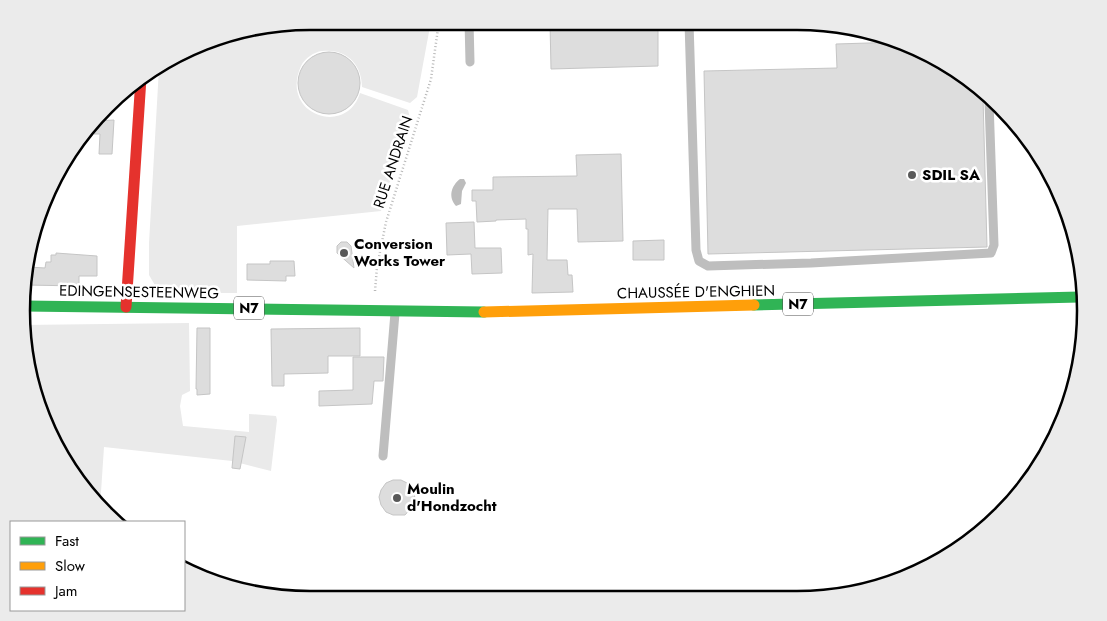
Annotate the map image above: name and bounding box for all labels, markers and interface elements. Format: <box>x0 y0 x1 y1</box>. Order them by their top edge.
street label: RUE ANDRAIN <box>368 113 418 211</box>
place label: SDIL SA <box>922 164 981 186</box>
marker: SDIL SA <box>906 169 918 181</box>
place label: Conversion Works Tower <box>354 233 446 272</box>
marker: Conversion Works Tower <box>338 247 350 259</box>
street label: EDINGENSESTEENWEG <box>59 280 219 304</box>
street label: CHAUSSÉE D'ENGHIEN <box>617 280 775 304</box>
road number: N7 <box>783 292 813 316</box>
road number: N7 <box>234 296 264 320</box>
place label: Moulin d'Hondzocht <box>407 478 497 517</box>
marker: Moulin d'Hondzocht <box>391 492 403 504</box>
legend <box>10 521 185 611</box>
text: Fast <box>55 530 79 552</box>
text: Slow <box>55 555 86 577</box>
text: Jam <box>53 580 78 602</box>

